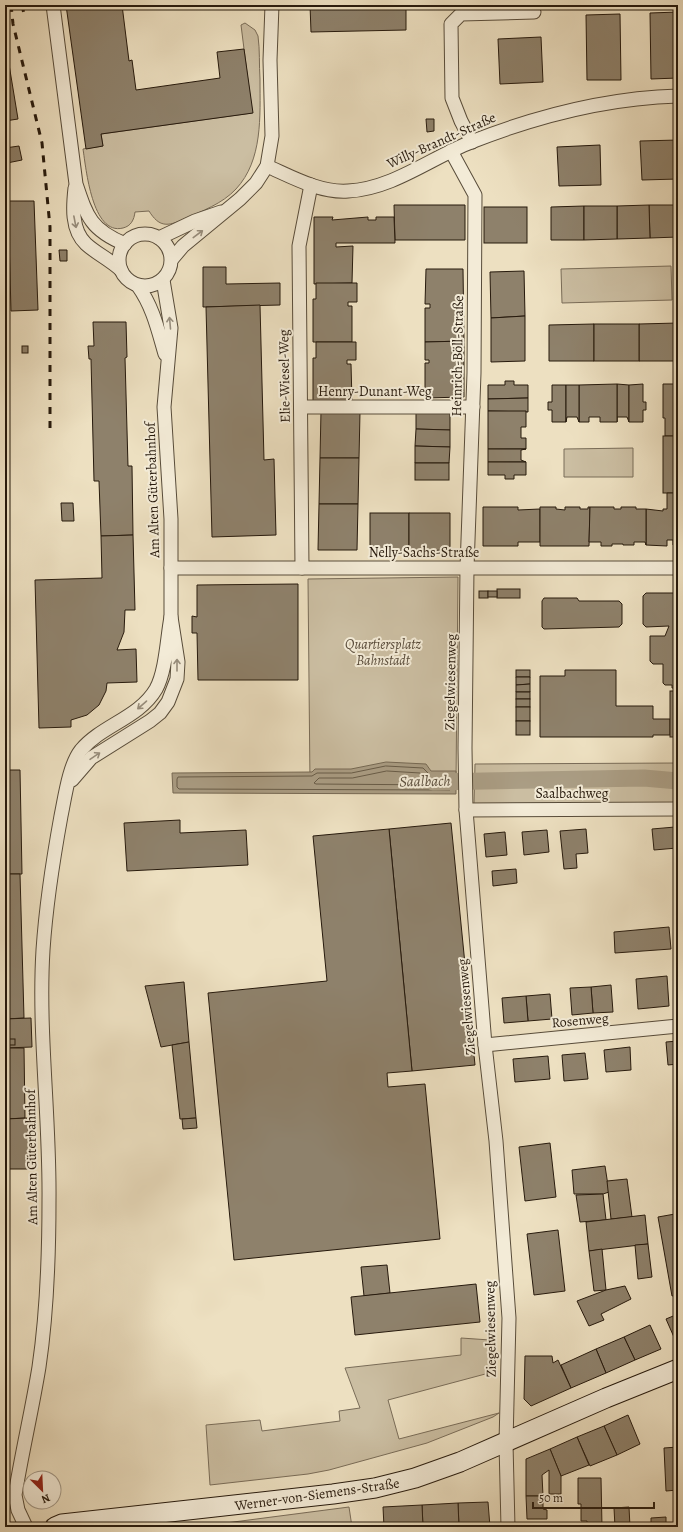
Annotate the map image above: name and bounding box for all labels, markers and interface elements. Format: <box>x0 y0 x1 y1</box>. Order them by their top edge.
street label: Willy-Brandt-Straße <box>383 108 499 173</box>
one-way arrow <box>72 215 80 228</box>
one-way arrow <box>193 230 204 239</box>
street label: Heinrich-Böll-Straße <box>447 295 468 417</box>
one-way arrow <box>166 317 174 330</box>
street label: Elie-Wiesel-Weg <box>274 329 295 423</box>
street label: Henry-Dunant-Weg <box>318 382 432 401</box>
street label: Am Alten Güterbahnhof <box>141 419 164 559</box>
street label: Nelly-Sachs-Straße <box>369 543 479 562</box>
street label: Ziegelwiesenweg <box>440 633 461 731</box>
park label: Quartiersplatz Bahnstadt <box>345 635 421 670</box>
one-way arrow <box>173 659 181 672</box>
one-way arrow <box>137 700 148 709</box>
one-way arrow <box>89 752 100 760</box>
water label: Saalbach <box>399 771 451 791</box>
street label: Saalbachweg <box>535 784 609 803</box>
street label: Ziegelwiesenweg <box>453 958 480 1056</box>
street label: Rosenweg <box>551 1009 609 1032</box>
street label: Am Alten Güterbahnhof <box>21 1087 42 1226</box>
street label: Ziegelwiesenweg <box>480 1280 501 1378</box>
north arrow <box>22 1470 62 1510</box>
street label: Werner-von-Siemens-Straße <box>233 1474 401 1516</box>
scale bar <box>533 1484 654 1510</box>
text: N <box>39 1490 53 1507</box>
text: 50 m <box>539 1490 563 1506</box>

